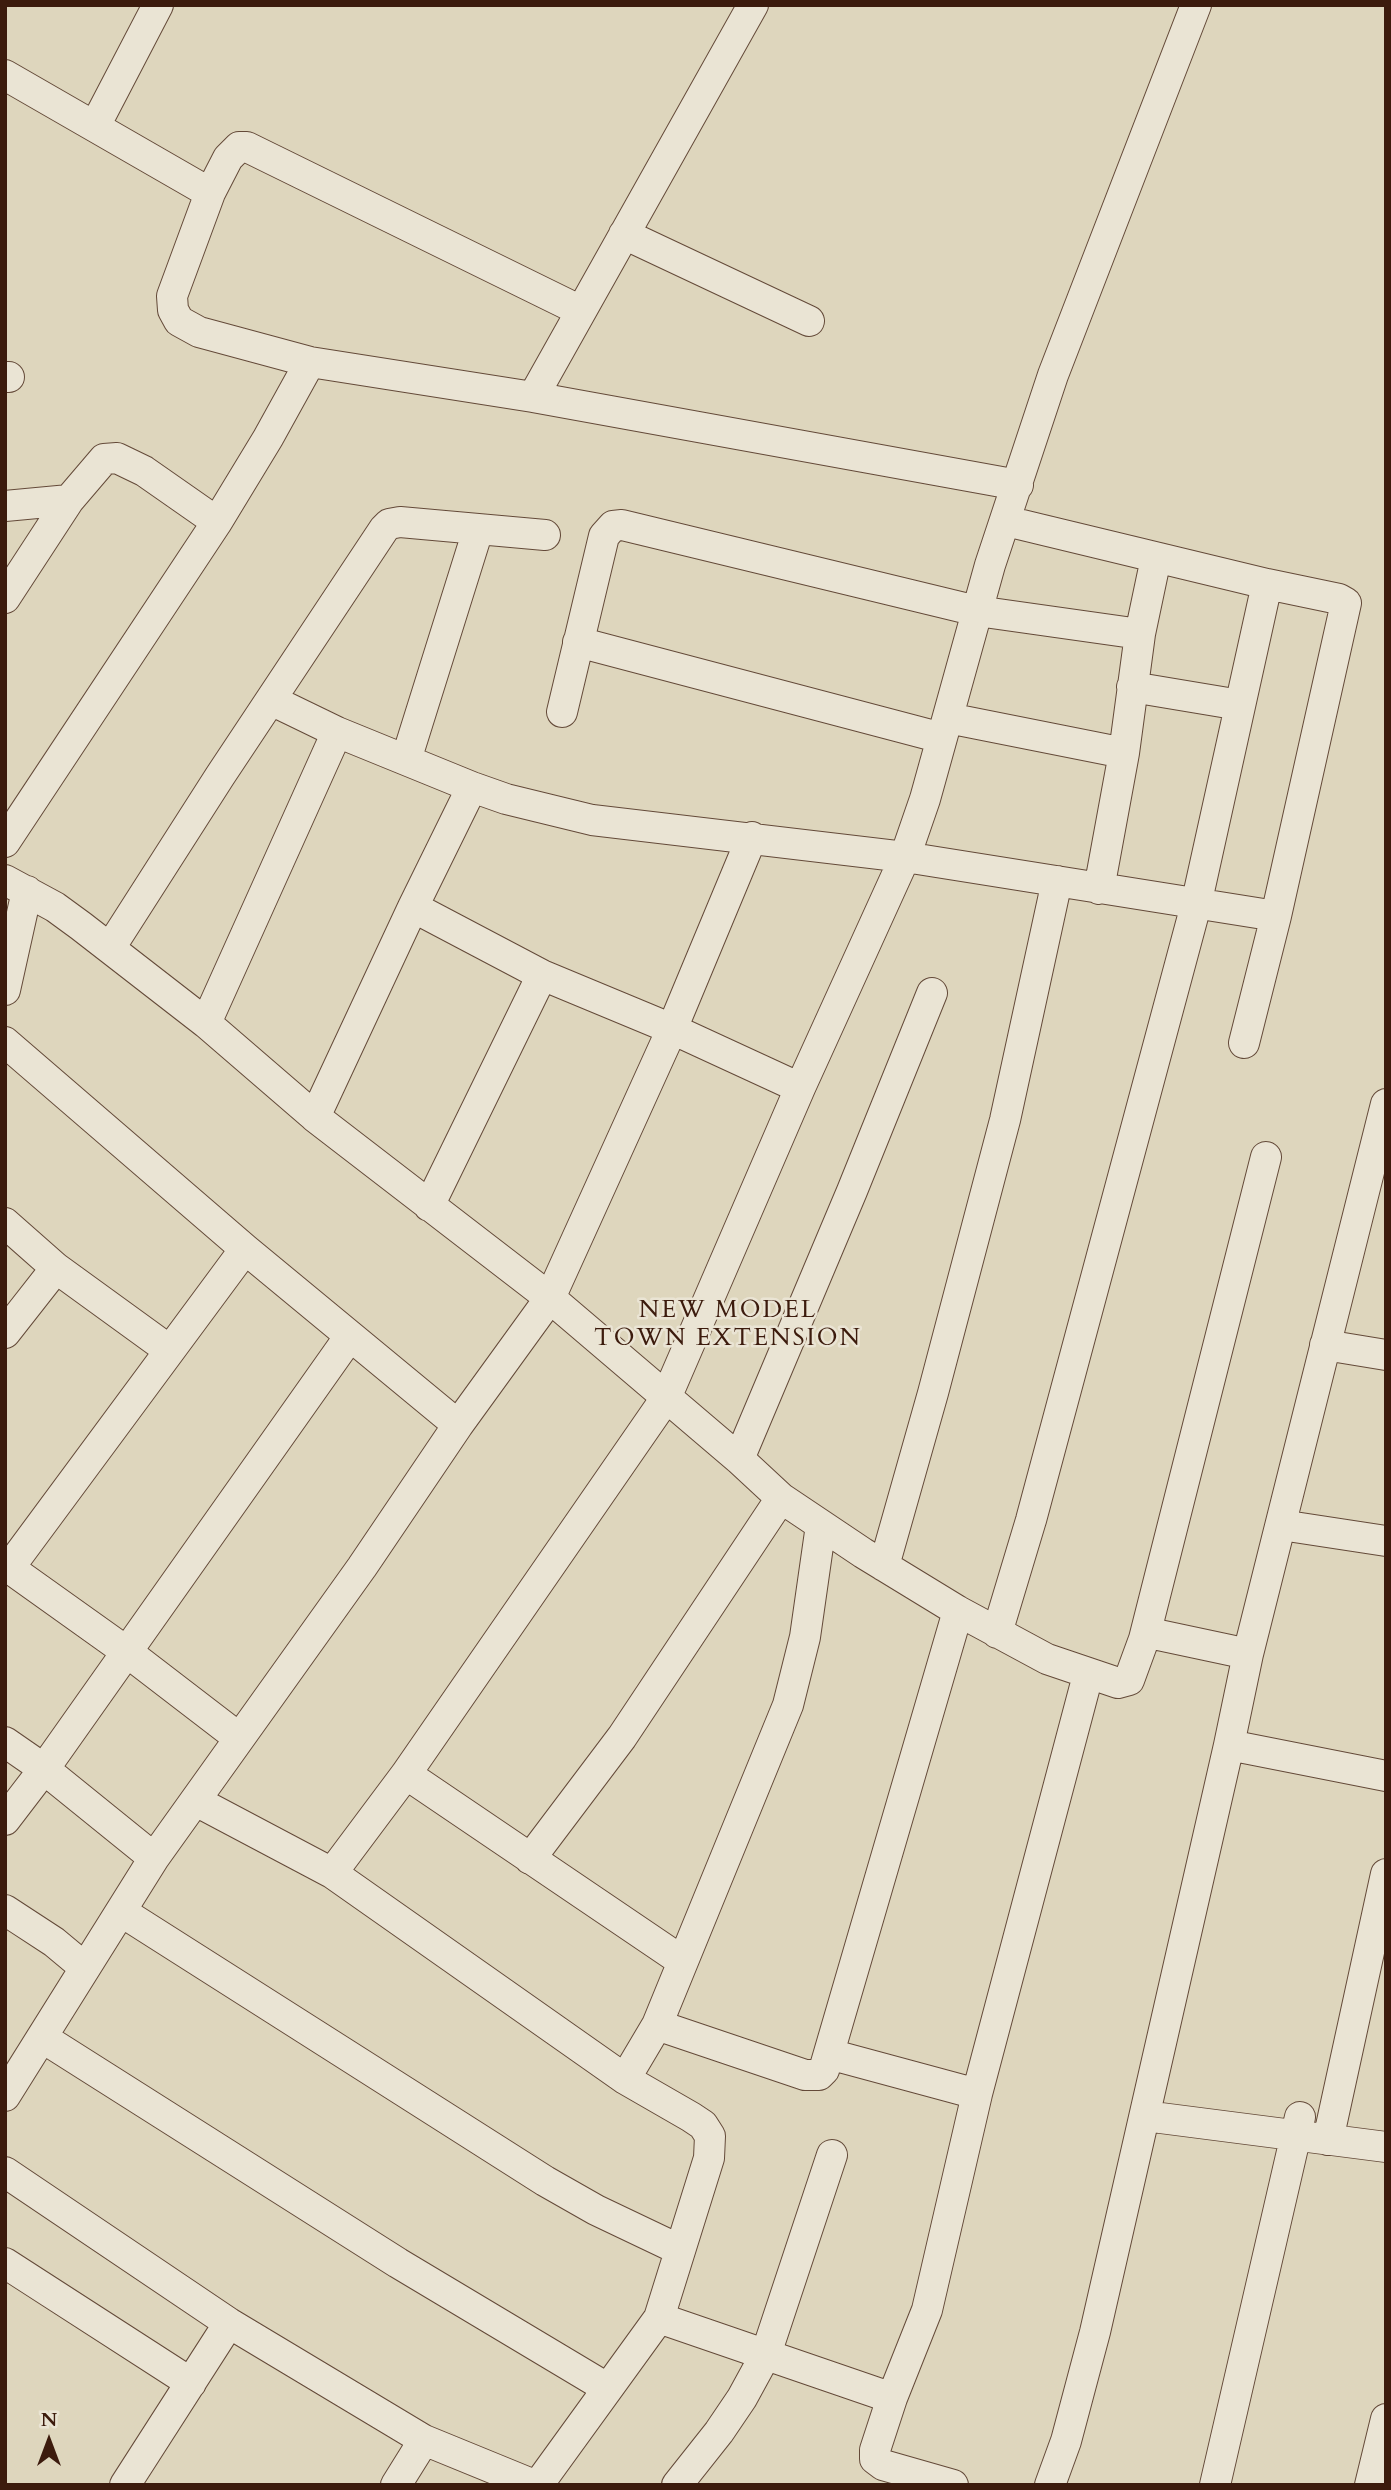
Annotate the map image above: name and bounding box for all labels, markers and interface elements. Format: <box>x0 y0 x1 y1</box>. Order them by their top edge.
district label: NEW MODEL TOWN EXTENSION <box>596 1297 860 1353</box>
north arrow <box>14 2406 84 2476</box>
text: N <box>41 2407 57 2433</box>

